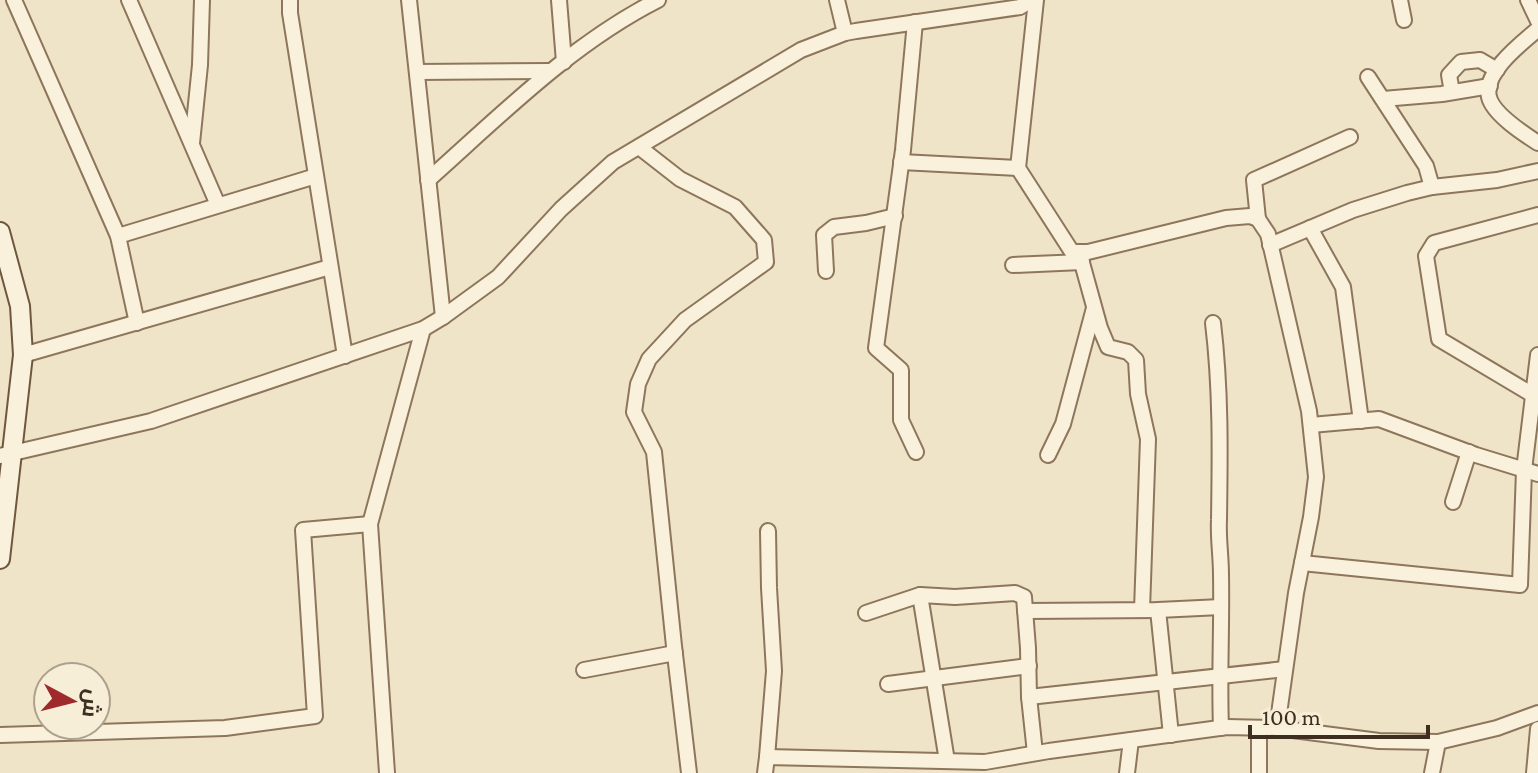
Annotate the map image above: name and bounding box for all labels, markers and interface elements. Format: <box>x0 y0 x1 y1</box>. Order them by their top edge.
north arrow <box>32 661 112 741</box>
text: ش <box>76 688 105 719</box>
scale bar <box>1250 689 1428 739</box>
text: 100 m <box>1262 703 1321 730</box>

